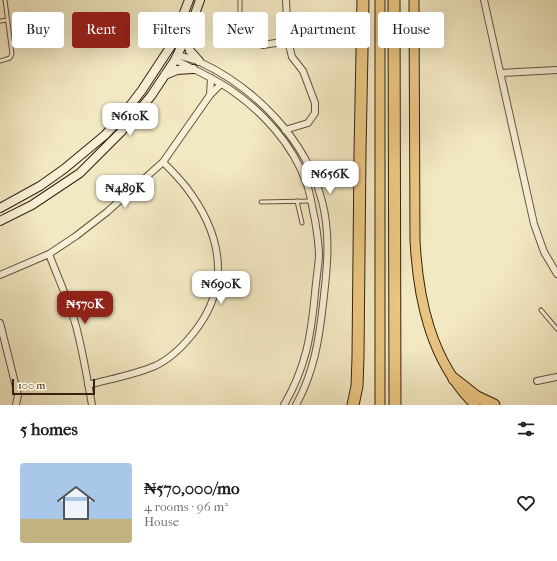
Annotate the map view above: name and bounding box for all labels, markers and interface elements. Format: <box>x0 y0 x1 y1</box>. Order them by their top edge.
chip: Buy <box>12 12 64 48</box>
chip: Rent <box>72 12 130 48</box>
chip: Filters <box>138 12 205 48</box>
chip: New <box>213 12 268 48</box>
chip: Apartment <box>276 12 370 48</box>
chip: House <box>378 12 444 48</box>
pin: ₦610K <box>102 103 158 137</box>
text: ₦610K <box>111 108 149 123</box>
pin: ₦656K <box>302 161 358 195</box>
text: ₦656K <box>311 166 349 181</box>
pin: ₦489K <box>97 175 153 209</box>
text: ₦489K <box>105 180 145 195</box>
pin: ₦690K <box>193 271 249 305</box>
text: ₦690K <box>201 276 241 291</box>
pin: ₦570K <box>57 291 113 325</box>
text: ₦570K <box>66 296 104 311</box>
scale bar <box>12 377 95 396</box>
text: 100 m <box>18 379 46 392</box>
icon: filters <box>515 418 537 440</box>
text: 5 homes <box>20 419 78 439</box>
text: ₦570,000/mo <box>144 478 240 498</box>
icon: home <box>52 479 100 527</box>
icon: heart <box>515 492 537 514</box>
text: 4 rooms · 96 m² <box>144 499 228 514</box>
text: House <box>144 514 179 529</box>

